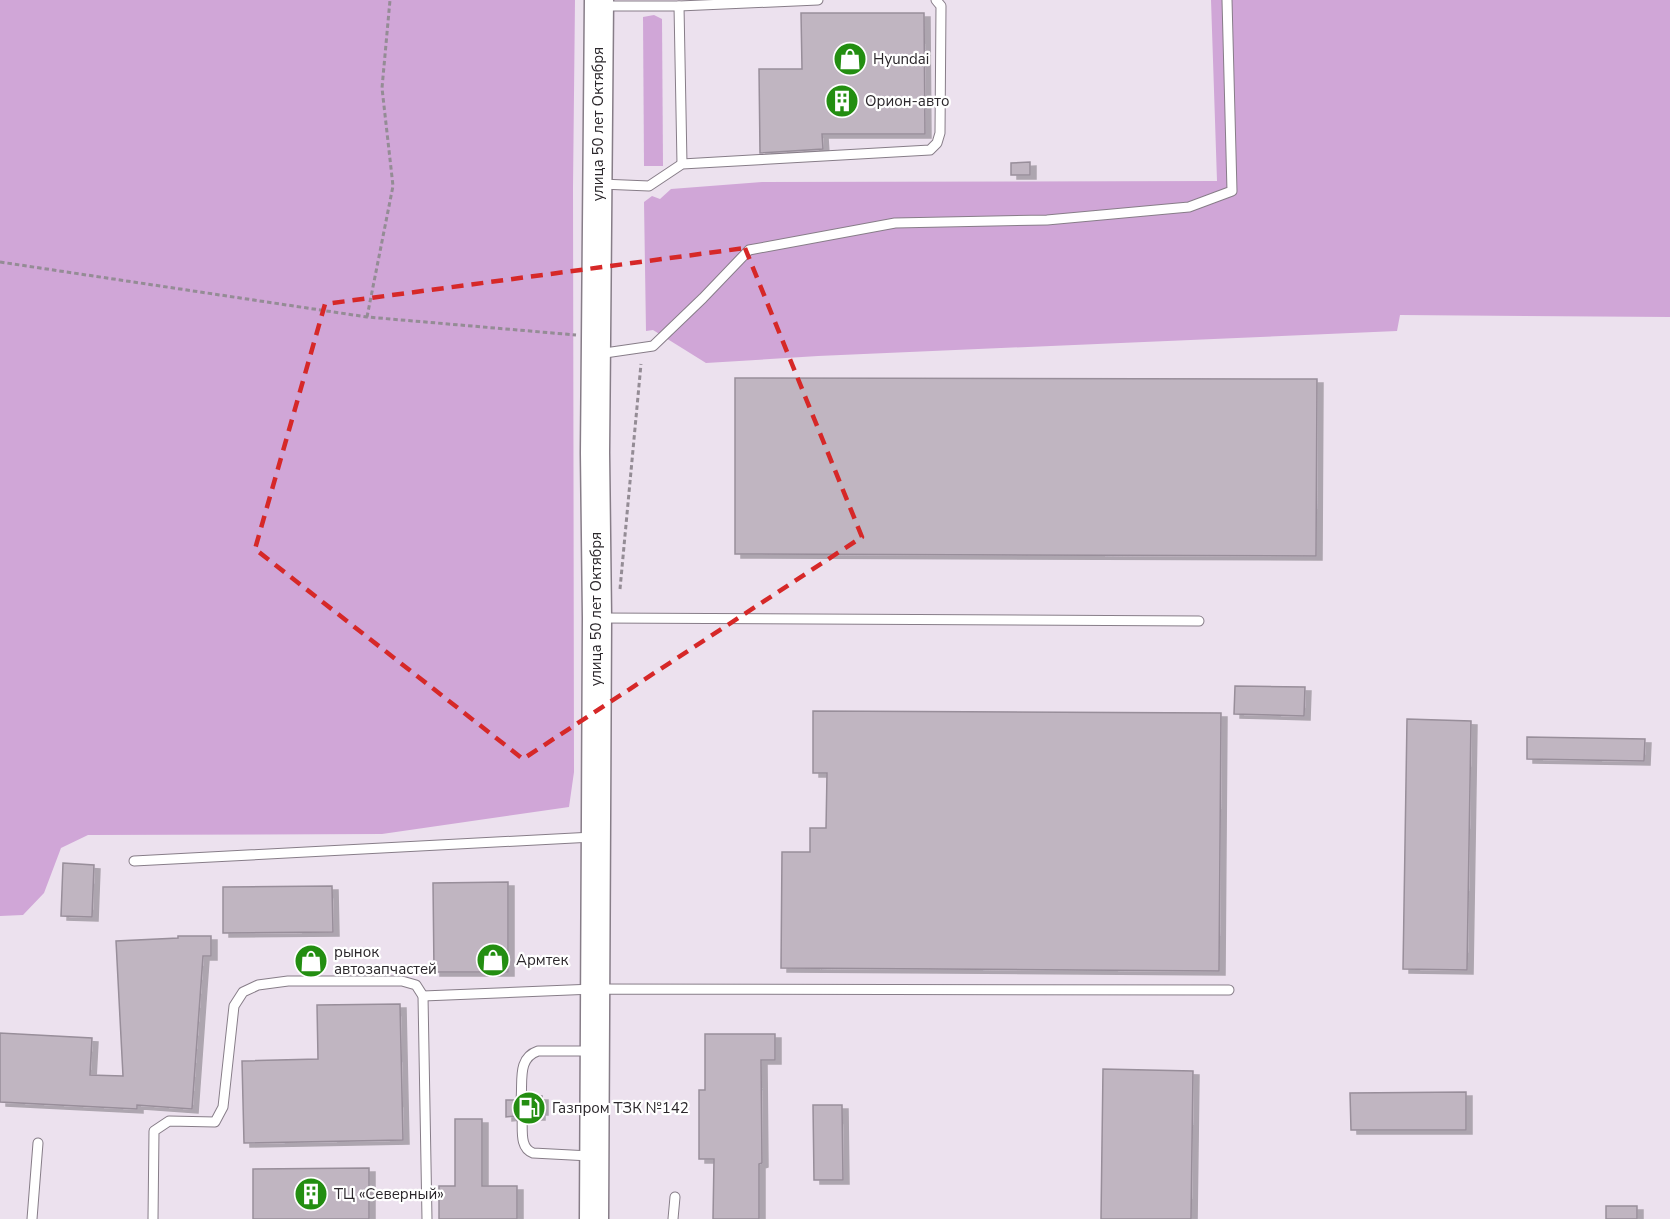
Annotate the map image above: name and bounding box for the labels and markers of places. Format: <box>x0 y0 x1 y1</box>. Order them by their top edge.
shop icon: Hyundai <box>832 41 868 77</box>
place label: Hyundai <box>873 49 929 69</box>
building icon: Орион-авто <box>824 83 860 119</box>
place label: Орион-авто <box>865 91 949 111</box>
place label: рынок автозапчастей <box>334 942 437 979</box>
shop icon: Армтек <box>475 942 511 978</box>
shop icon: рынок автозапчастей <box>293 943 329 979</box>
place label: Армтек <box>516 950 568 970</box>
fuel station icon: Газпром ТЗК №142 <box>511 1090 547 1126</box>
place label: Газпром ТЗК №142 <box>552 1098 689 1118</box>
building icon: ТЦ «Северный» <box>293 1176 329 1212</box>
place label: ТЦ «Северный» <box>334 1184 444 1204</box>

